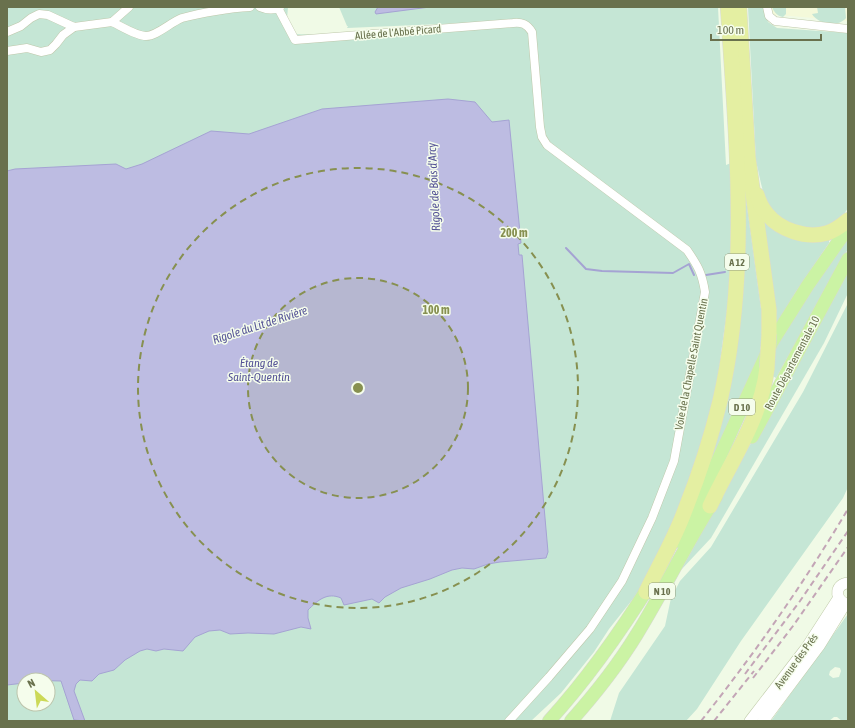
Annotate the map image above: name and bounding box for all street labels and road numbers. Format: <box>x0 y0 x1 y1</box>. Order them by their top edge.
street label: Allée de l'Abbé Picard <box>354 22 442 42</box>
road number: A 12 <box>725 254 749 270</box>
street label: Voie de la Chapelle Saint Quentin <box>672 297 710 431</box>
street label: Route Départementale 10 <box>762 314 822 412</box>
road number: D 10 <box>729 399 755 415</box>
road number: N 10 <box>649 583 675 599</box>
street label: Avenue des Prés <box>772 631 820 691</box>

